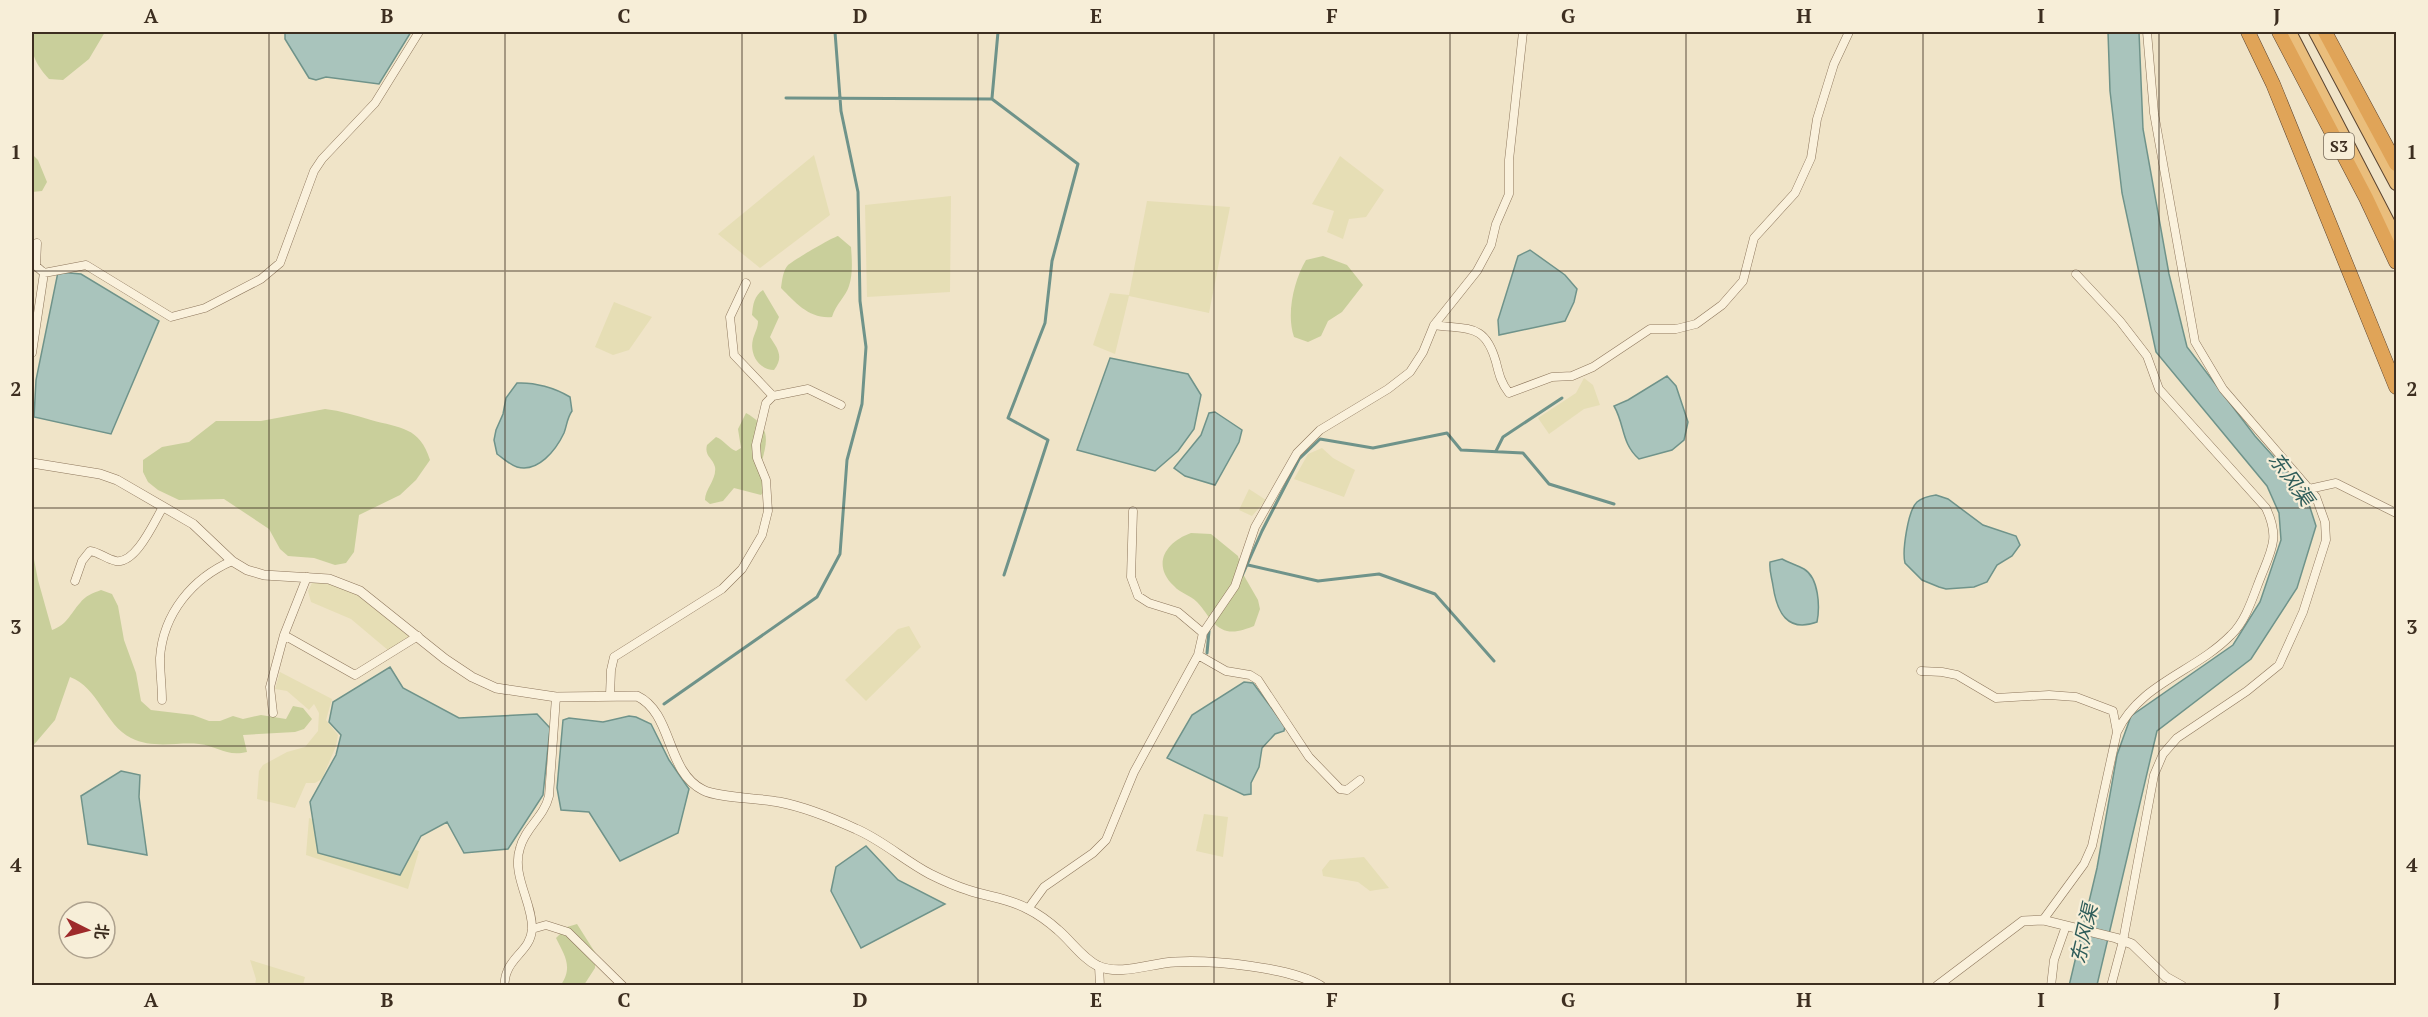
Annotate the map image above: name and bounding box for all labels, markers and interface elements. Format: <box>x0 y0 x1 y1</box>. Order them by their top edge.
text: A <box>144 2 159 29</box>
text: B <box>381 2 394 29</box>
text: C <box>617 2 631 29</box>
text: D <box>853 2 867 29</box>
text: E <box>1090 2 1102 29</box>
text: F <box>1326 2 1338 29</box>
text: G <box>1561 2 1575 29</box>
text: H <box>1796 2 1812 29</box>
text: I <box>2037 2 2045 29</box>
text: J <box>2273 2 2281 29</box>
road number: S3 <box>2324 133 2354 159</box>
text: 1 <box>10 138 22 165</box>
text: 1 <box>2406 138 2418 165</box>
text: 2 <box>10 375 22 402</box>
text: 2 <box>2406 375 2418 402</box>
water label: 东风渠 <box>2263 447 2322 513</box>
text: 3 <box>10 613 22 640</box>
text: 3 <box>2406 613 2418 640</box>
text: 4 <box>10 851 22 878</box>
text: 4 <box>2406 851 2418 878</box>
water label: 东风渠 <box>2064 899 2104 966</box>
north arrow <box>57 900 117 960</box>
text: 北 <box>90 922 114 941</box>
text: A <box>144 986 159 1013</box>
text: B <box>381 986 394 1013</box>
text: C <box>617 986 631 1013</box>
text: D <box>853 986 867 1013</box>
text: E <box>1090 986 1102 1013</box>
text: F <box>1326 986 1338 1013</box>
text: G <box>1561 986 1575 1013</box>
text: H <box>1796 986 1812 1013</box>
text: I <box>2037 986 2045 1013</box>
text: J <box>2273 986 2281 1013</box>

